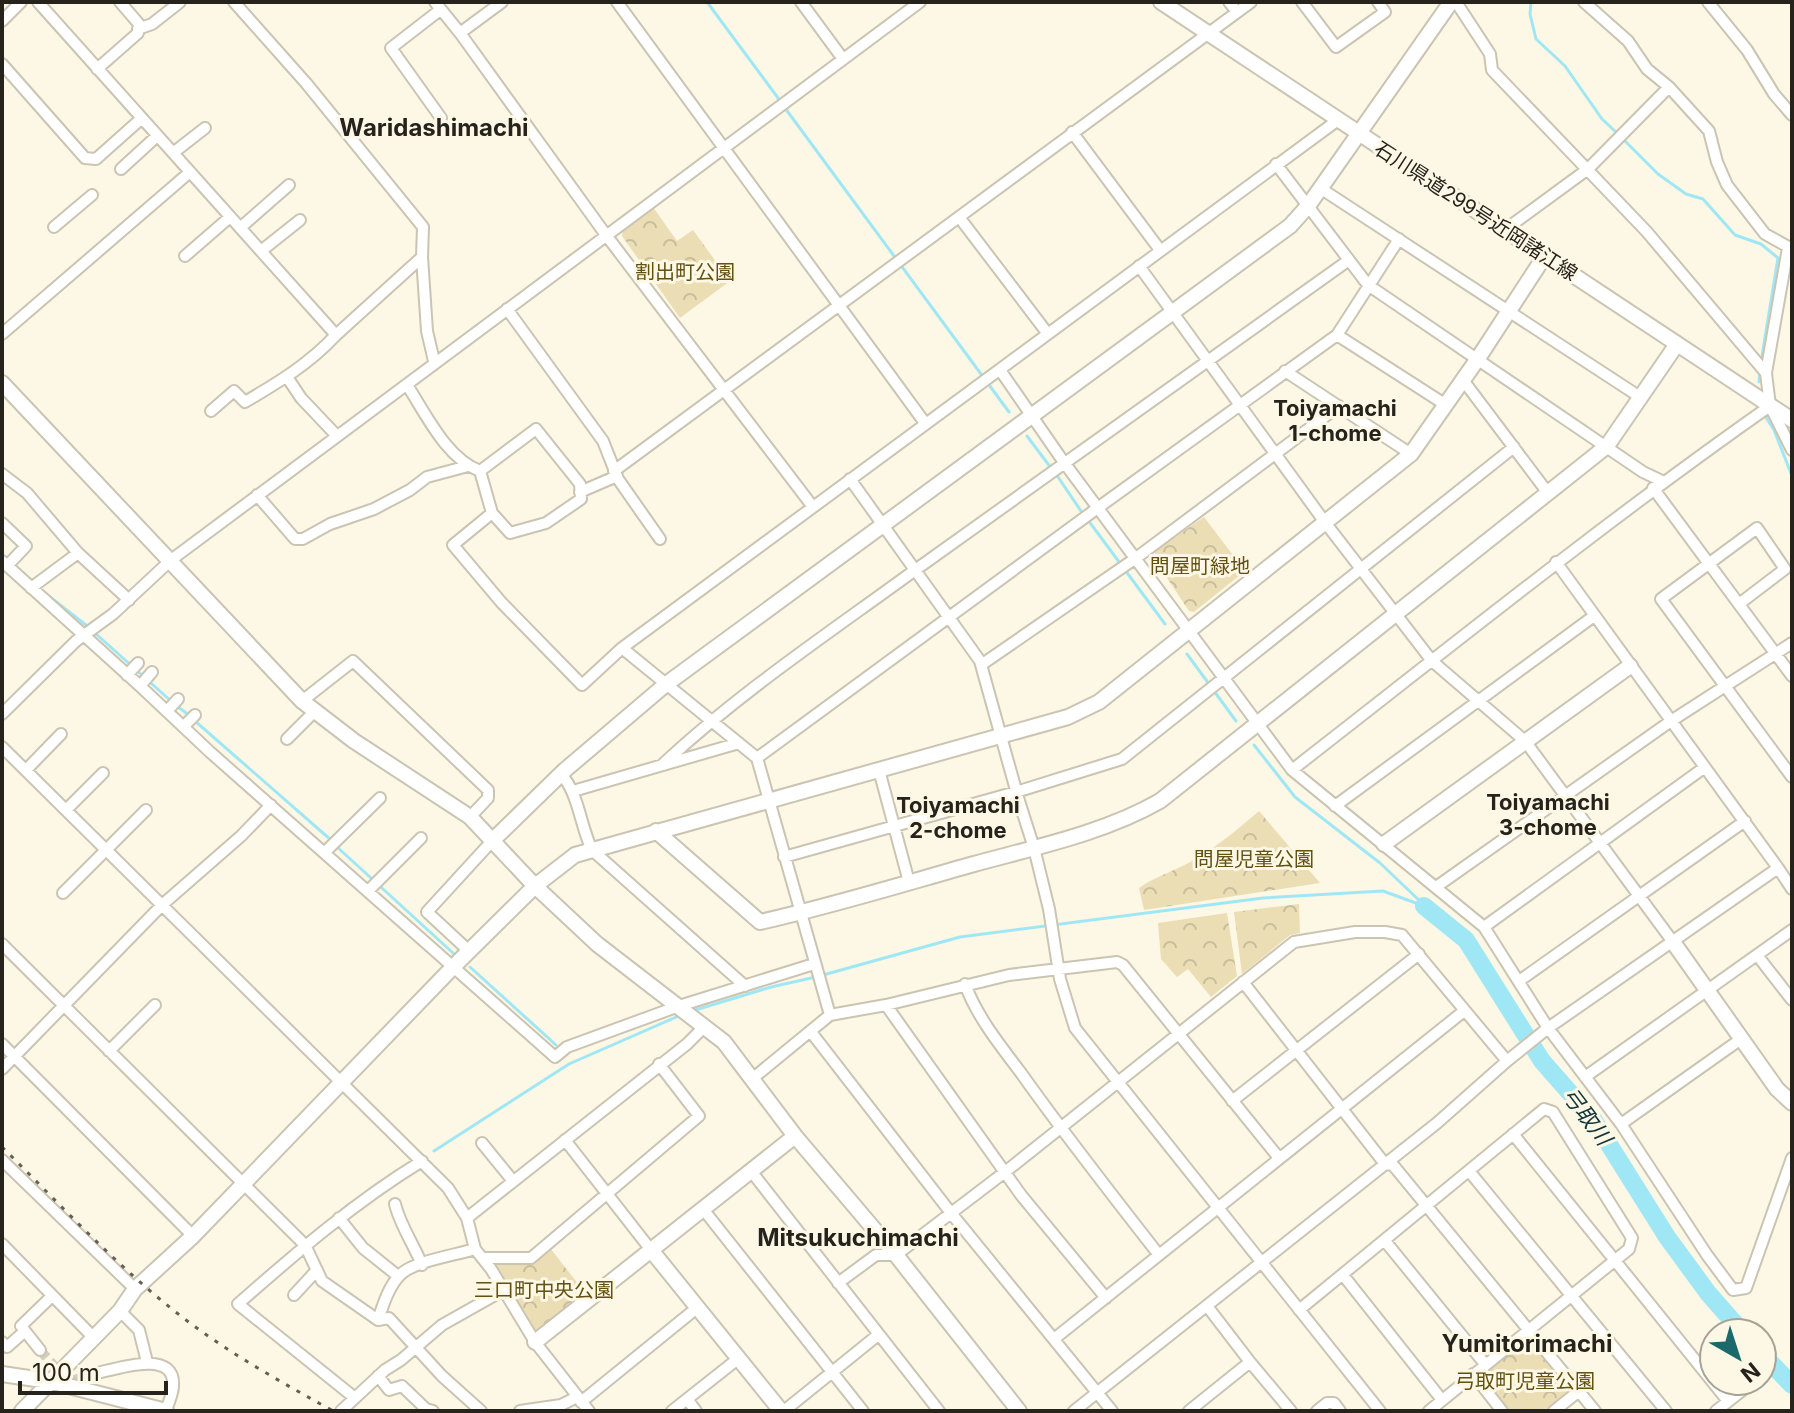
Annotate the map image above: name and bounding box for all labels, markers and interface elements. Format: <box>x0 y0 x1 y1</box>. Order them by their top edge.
district label: Waridashimachi <box>339 113 529 142</box>
street label: 石川県道299号近岡諸江線 <box>1370 136 1582 286</box>
park label: 割出町公園 <box>635 260 735 284</box>
district label: Toiyamachi 1-chome <box>1273 395 1397 446</box>
park label: 問屋町緑地 <box>1150 554 1250 578</box>
district label: Toiyamachi 3-chome <box>1486 789 1610 840</box>
district label: Toiyamachi 2-chome <box>896 792 1020 843</box>
park label: 問屋児童公園 <box>1194 847 1314 871</box>
water label: 弓取川 <box>1557 1082 1618 1152</box>
district label: Mitsukuchimachi <box>757 1223 959 1252</box>
park label: 三口町中央公園 <box>474 1278 614 1302</box>
north arrow <box>1698 1317 1778 1397</box>
district label: Yumitorimachi <box>1441 1329 1613 1358</box>
scale bar <box>20 1345 166 1395</box>
text: N <box>1736 1357 1765 1388</box>
text: 100 m <box>32 1358 100 1387</box>
park label: 弓取町児童公園 <box>1455 1369 1595 1393</box>

